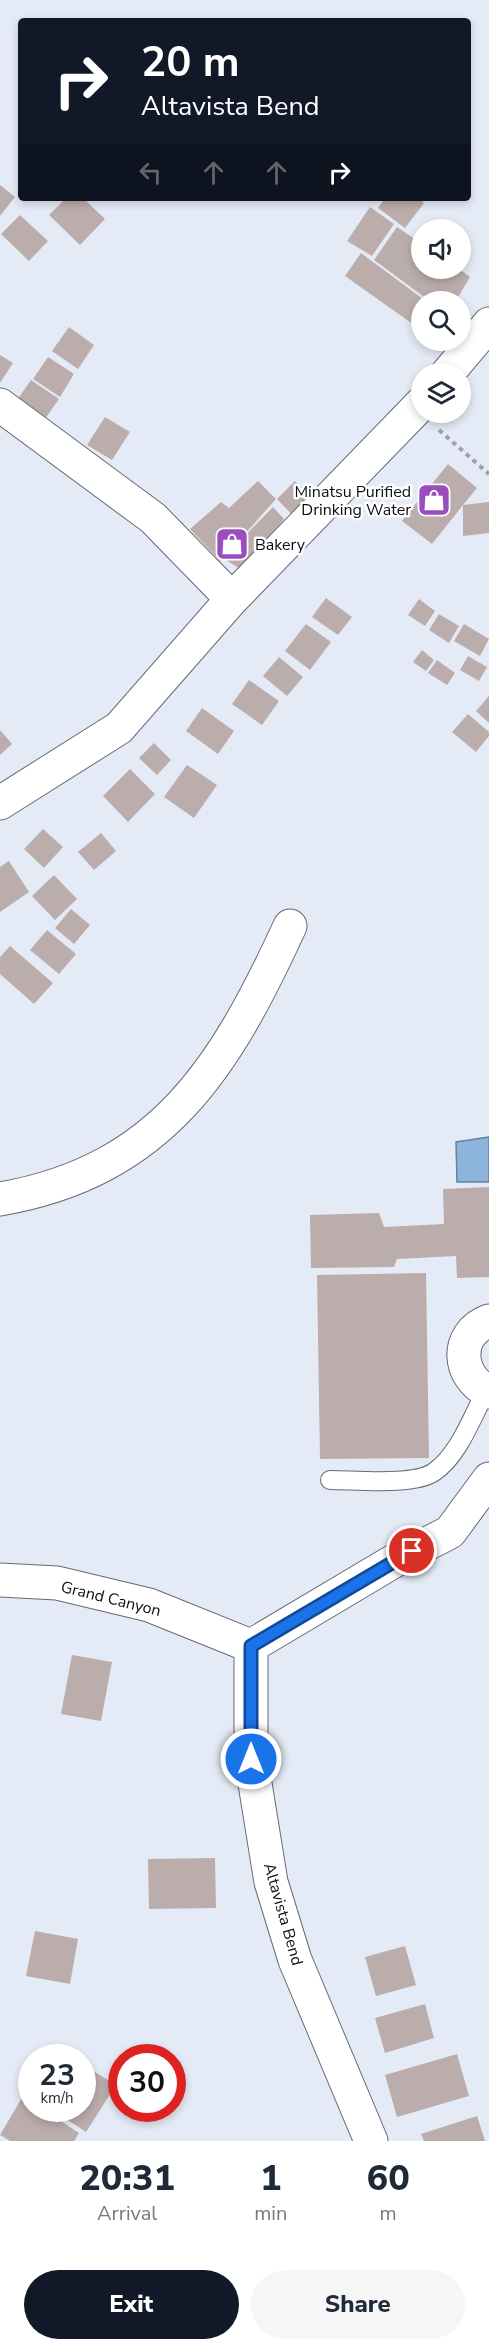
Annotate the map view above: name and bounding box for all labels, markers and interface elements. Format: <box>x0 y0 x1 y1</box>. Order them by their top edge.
text: 20 m <box>141 34 240 91</box>
icon: right <box>42 42 120 120</box>
text: Altavista Bend <box>141 88 319 125</box>
icon: left <box>134 156 167 189</box>
icon: ahead <box>197 156 230 189</box>
icon: ahead <box>260 156 293 189</box>
icon: right <box>323 156 356 189</box>
map controls <box>411 219 471 423</box>
button: sound <box>411 219 471 279</box>
button: search <box>411 291 471 351</box>
button: layers <box>411 363 471 423</box>
place label: Minatsu Purified Drinking Water <box>294 481 411 521</box>
shop icon: Minatsu Purified Drinking Water <box>416 482 452 518</box>
shop icon: Bakery <box>214 526 250 562</box>
place label: Bakery <box>255 534 306 556</box>
pin <box>386 1525 437 1576</box>
icon: arrive <box>395 1534 428 1567</box>
street label: Grand Canyon <box>58 1576 163 1622</box>
position arrow <box>219 1727 283 1791</box>
street label: Altavista Bend <box>258 1860 308 1968</box>
speed limit sign: 30 <box>108 2044 186 2122</box>
text: 23 <box>39 2055 75 2096</box>
text: km/h <box>40 2088 74 2108</box>
text: 20:31 <box>79 2154 175 2203</box>
text: 1 <box>260 2154 282 2203</box>
text: 60 <box>367 2154 410 2203</box>
text: Arrival <box>97 2200 157 2227</box>
text: min <box>254 2200 287 2227</box>
text: m <box>380 2200 397 2227</box>
button: Exit <box>24 2270 239 2339</box>
button: Share <box>251 2270 465 2339</box>

